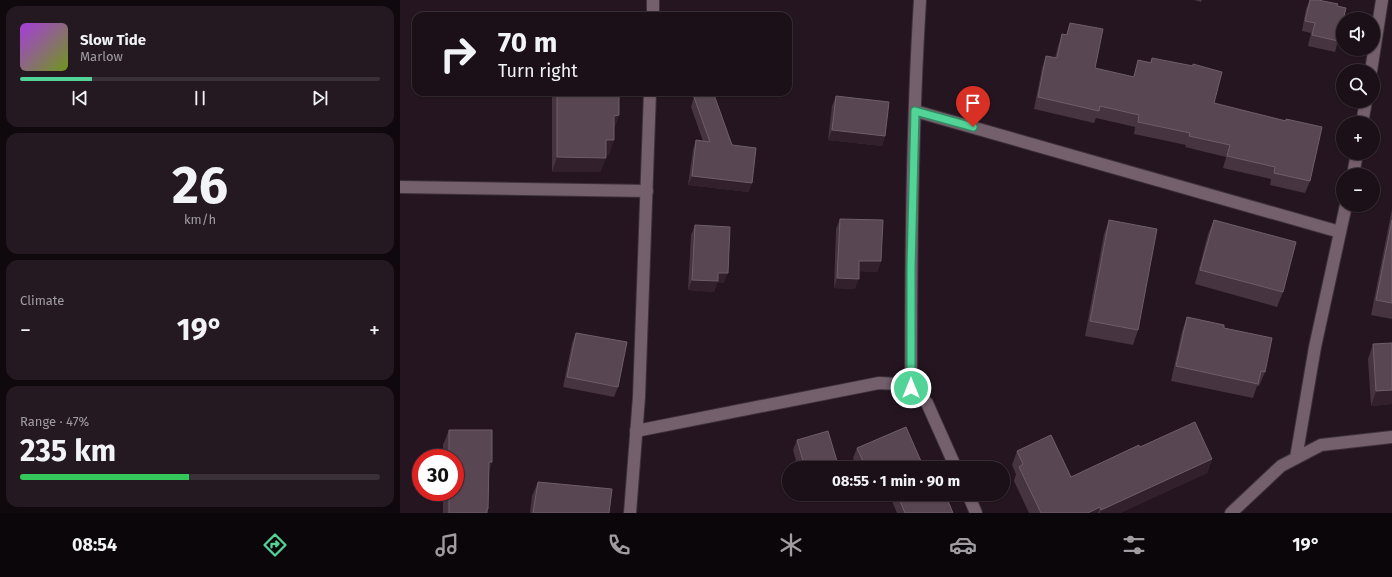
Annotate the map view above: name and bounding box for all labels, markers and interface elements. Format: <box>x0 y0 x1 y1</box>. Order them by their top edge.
map controls <box>1336 12 1380 212</box>
button: sound <box>1336 12 1380 56</box>
text: 70 m <box>498 26 557 59</box>
icon: right <box>432 28 484 80</box>
text: Slow Tide <box>80 31 146 49</box>
text: Marlow <box>80 49 123 64</box>
text: Turn right <box>498 60 578 82</box>
button: search <box>1336 64 1380 108</box>
pin <box>956 86 990 127</box>
icon: previous <box>69 87 91 109</box>
icon: pause <box>189 87 211 109</box>
icon: next <box>309 87 331 109</box>
icon: arrive <box>962 92 984 114</box>
button: + <box>1336 116 1380 160</box>
text: 26 <box>172 154 228 217</box>
button: − <box>1336 168 1380 212</box>
text: km/h <box>184 212 216 227</box>
text: Climate <box>20 293 64 308</box>
text: 19° <box>177 312 223 348</box>
text: − <box>20 317 31 344</box>
text: + <box>369 317 380 344</box>
position arrow <box>890 367 932 409</box>
text: Range · 47% <box>20 414 89 429</box>
text: 235 km <box>20 433 116 469</box>
speed limit sign: 30 <box>412 449 464 501</box>
text: 08:55 · 1 min · 90 m <box>832 472 960 490</box>
icon: directions <box>261 531 289 559</box>
icon: music <box>433 531 461 559</box>
icon: phone <box>605 531 633 559</box>
icon: climate <box>777 531 805 559</box>
icon: car <box>949 531 977 559</box>
icon: filters <box>1120 531 1148 559</box>
text: 08:54 <box>72 534 117 556</box>
text: 19° <box>1292 534 1320 556</box>

